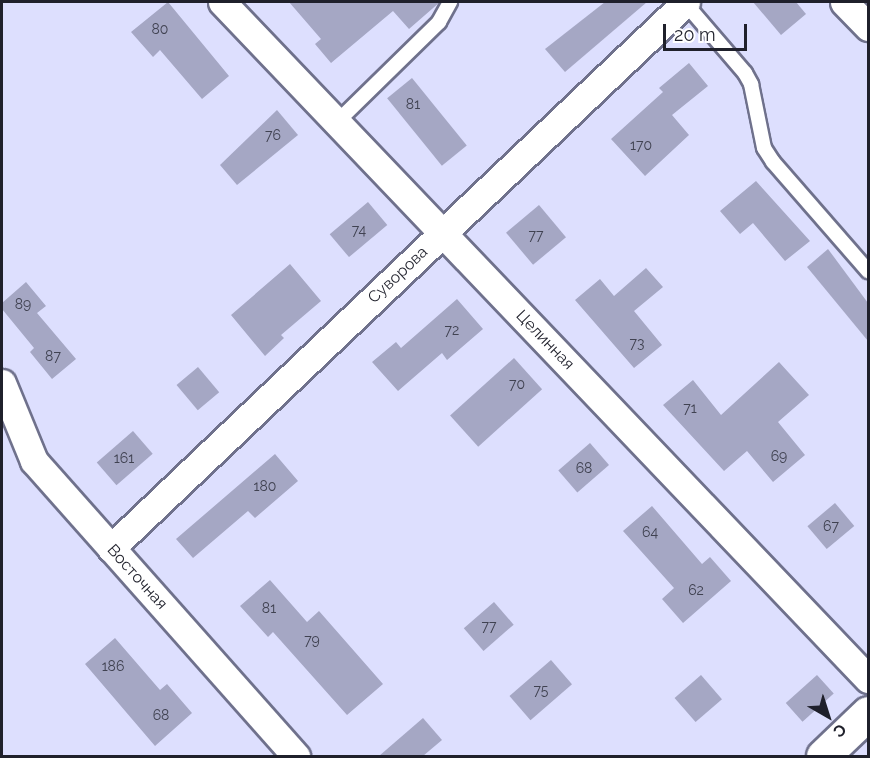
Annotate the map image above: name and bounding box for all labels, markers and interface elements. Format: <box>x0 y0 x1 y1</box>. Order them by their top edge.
scale bar <box>666 12 750 50</box>
house number: 80 <box>152 21 168 37</box>
text: 20 m <box>674 24 716 45</box>
house number: 81 <box>406 96 420 112</box>
house number: 76 <box>265 127 281 143</box>
house number: 170 <box>630 137 652 153</box>
house number: 74 <box>352 222 366 238</box>
house number: 77 <box>529 227 543 243</box>
street label: Суворова <box>364 243 432 307</box>
house number: 89 <box>15 296 31 312</box>
street label: Целинная <box>512 306 578 374</box>
house number: 72 <box>445 322 459 338</box>
house number: 73 <box>630 335 644 351</box>
house number: 87 <box>45 348 61 364</box>
house number: 70 <box>509 376 525 392</box>
house number: 71 <box>683 400 697 416</box>
house number: 69 <box>771 448 787 464</box>
house number: 161 <box>114 450 134 466</box>
house number: 68 <box>576 460 592 476</box>
house number: 180 <box>254 478 276 494</box>
house number: 67 <box>823 518 839 534</box>
house number: 64 <box>642 524 658 540</box>
street label: Восточная <box>103 541 171 613</box>
house number: 62 <box>688 582 704 598</box>
house number: 81 <box>262 600 276 616</box>
house number: 77 <box>482 618 496 634</box>
house number: 79 <box>304 632 320 648</box>
house number: 186 <box>102 658 124 674</box>
house number: 75 <box>534 682 548 698</box>
north arrow <box>798 686 858 746</box>
house number: 68 <box>153 707 169 723</box>
text: С <box>829 720 850 741</box>

